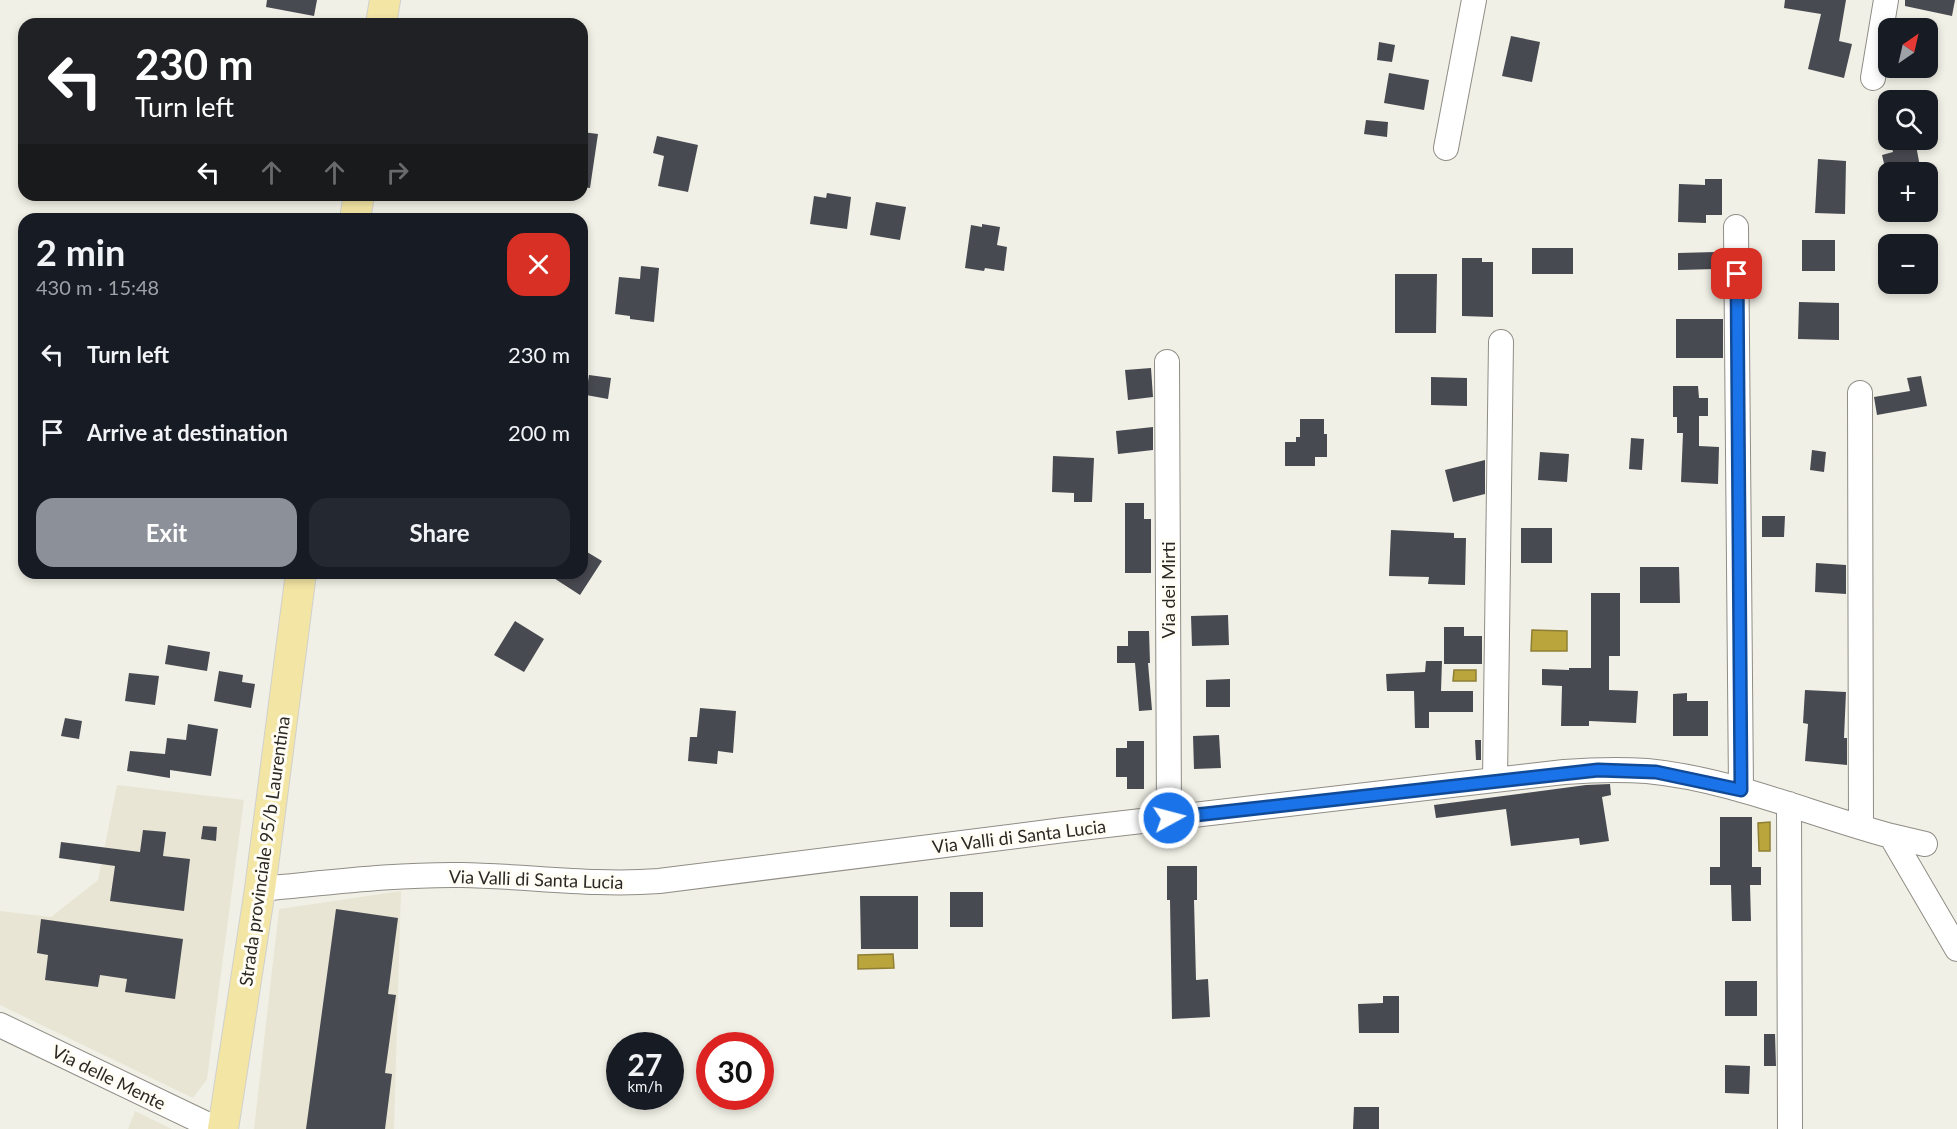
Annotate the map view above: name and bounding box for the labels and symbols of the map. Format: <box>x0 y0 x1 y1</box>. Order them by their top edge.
north arrow <box>1878 18 1938 78</box>
pin <box>1711 248 1762 299</box>
street label: Via dei Mirti <box>1157 541 1179 639</box>
street label: Strada provinciale 95/b Laurentina <box>234 715 294 987</box>
position arrow <box>1137 786 1201 850</box>
street label: Via Valli di Santa Lucia <box>931 814 1107 858</box>
street label: Via Valli di Santa Lucia <box>448 865 624 893</box>
speed limit sign: 30 <box>696 1032 774 1110</box>
street label: Via delle Mente <box>48 1040 170 1114</box>

